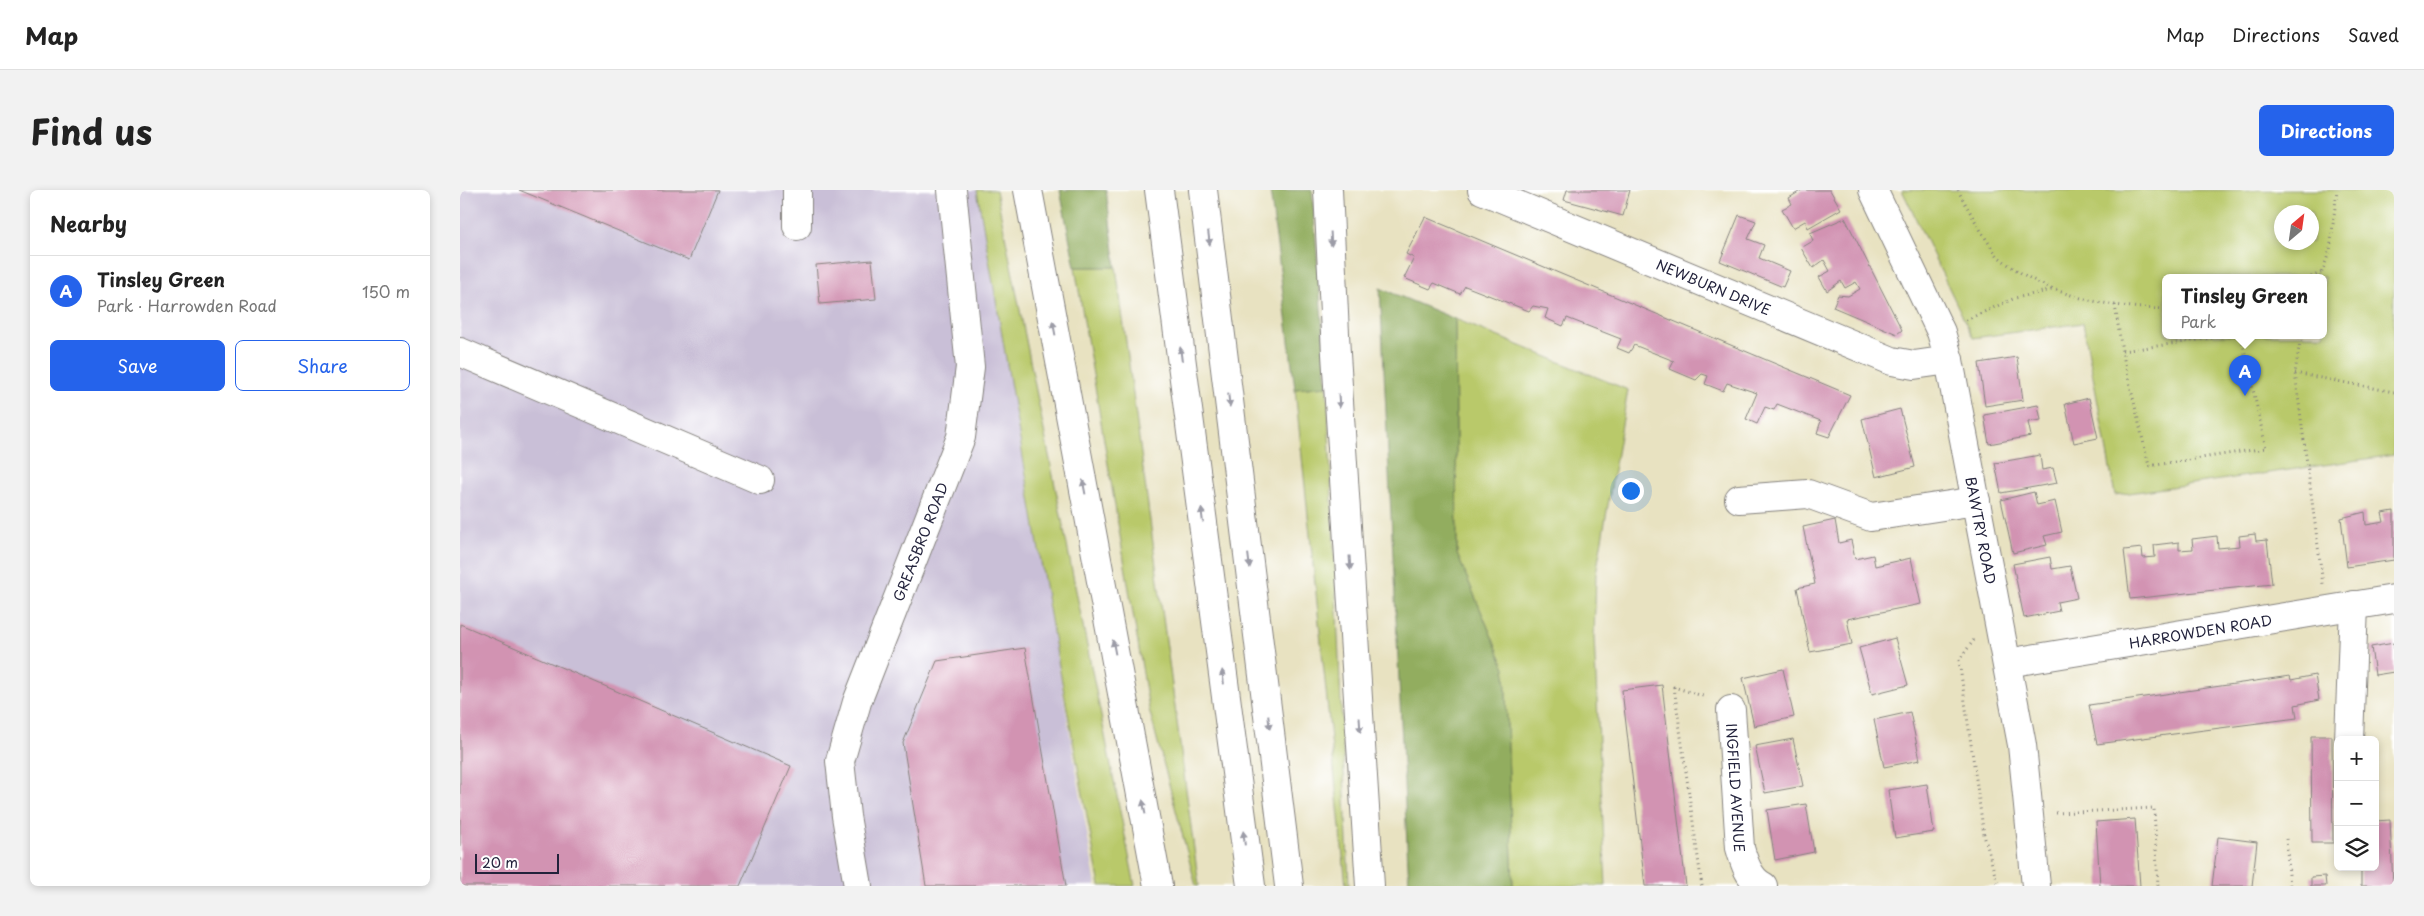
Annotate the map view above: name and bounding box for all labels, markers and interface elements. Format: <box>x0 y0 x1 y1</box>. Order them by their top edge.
text: Map <box>25 17 78 53</box>
text: Map <box>2166 21 2204 48</box>
text: Directions <box>2232 21 2320 48</box>
text: Saved <box>2348 21 2399 48</box>
text: Find us <box>30 104 152 157</box>
button: Directions <box>2259 105 2394 156</box>
north arrow <box>2274 205 2319 250</box>
text: Nearby <box>50 207 127 239</box>
one-way arrow <box>1205 231 1213 247</box>
one-way arrow <box>1327 231 1335 247</box>
street label: NEWBURN DRIVE <box>1653 253 1774 320</box>
text: Tinsley Green <box>97 265 225 293</box>
popup <box>2162 274 2327 339</box>
text: A <box>60 279 72 303</box>
text: 150 m <box>362 279 410 303</box>
text: Tinsley Green <box>2180 281 2309 309</box>
text: Park · Harrowden Road <box>97 293 277 317</box>
text: Park <box>2180 309 2216 333</box>
one-way arrow <box>1050 319 1058 335</box>
button: Save <box>50 340 225 391</box>
button: Share <box>235 340 410 391</box>
one-way arrow <box>1177 346 1185 362</box>
pin: A <box>2229 355 2261 396</box>
one-way arrow <box>1225 392 1233 408</box>
one-way arrow <box>1336 393 1344 409</box>
street label: BAWTRY ROAD <box>1961 475 2002 586</box>
your location <box>1618 478 1644 504</box>
street label: GREASBRO ROAD <box>887 479 953 604</box>
one-way arrow <box>1080 480 1088 495</box>
one-way arrow <box>1198 507 1206 523</box>
one-way arrow <box>1245 553 1253 569</box>
one-way arrow <box>1346 555 1354 571</box>
street label: HARROWDEN ROAD <box>2127 609 2273 653</box>
one-way arrow <box>1109 639 1117 655</box>
one-way arrow <box>1219 668 1227 684</box>
one-way arrow <box>1265 714 1273 730</box>
one-way arrow <box>1356 718 1364 734</box>
street label: INGFIELD AVENUE <box>1721 723 1751 853</box>
map controls <box>2334 736 2379 871</box>
button: + <box>2334 736 2379 781</box>
button: − <box>2334 781 2379 826</box>
one-way arrow <box>1139 799 1147 815</box>
button: layers <box>2334 826 2379 871</box>
one-way arrow <box>1240 829 1248 845</box>
scale bar <box>475 851 559 874</box>
text: 20 m <box>482 852 518 873</box>

